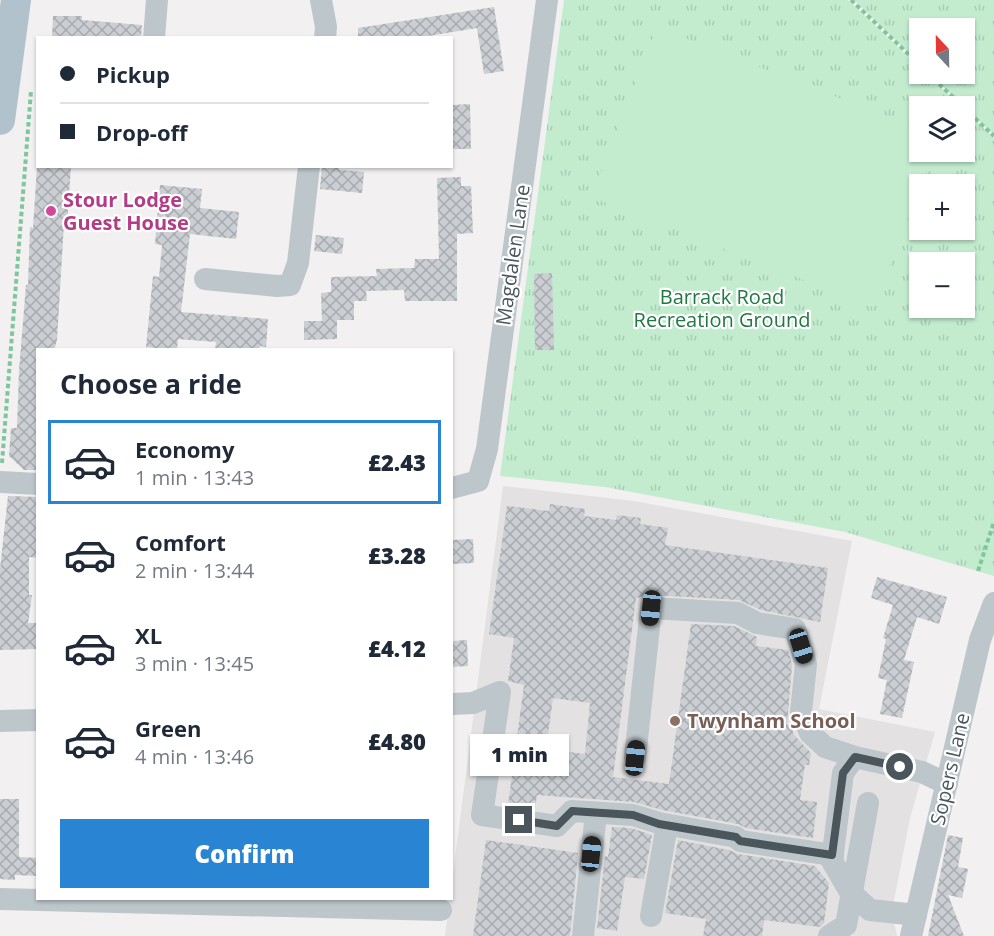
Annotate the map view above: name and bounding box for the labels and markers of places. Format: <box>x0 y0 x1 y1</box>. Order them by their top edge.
place label: Stour Lodge Guest House <box>63 186 189 236</box>
marker: Stour Lodge Guest House <box>44 204 58 218</box>
place label: Twynham School <box>687 707 856 734</box>
marker: Twynham School <box>668 714 682 728</box>

